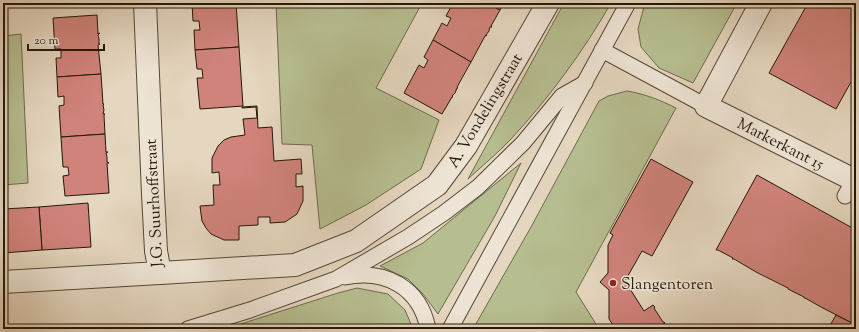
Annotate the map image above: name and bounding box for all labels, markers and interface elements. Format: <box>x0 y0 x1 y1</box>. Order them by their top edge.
scale bar <box>28 26 104 52</box>
text: 20 m <box>34 32 59 50</box>
street label: A. Vondelingstraat <box>443 49 530 173</box>
street label: Markerkant 15 <box>732 113 828 177</box>
street label: J.G. Suurhoffstraat <box>141 138 170 268</box>
place label: Slangentoren <box>621 274 714 297</box>
marker: Slangentoren <box>608 278 618 288</box>

